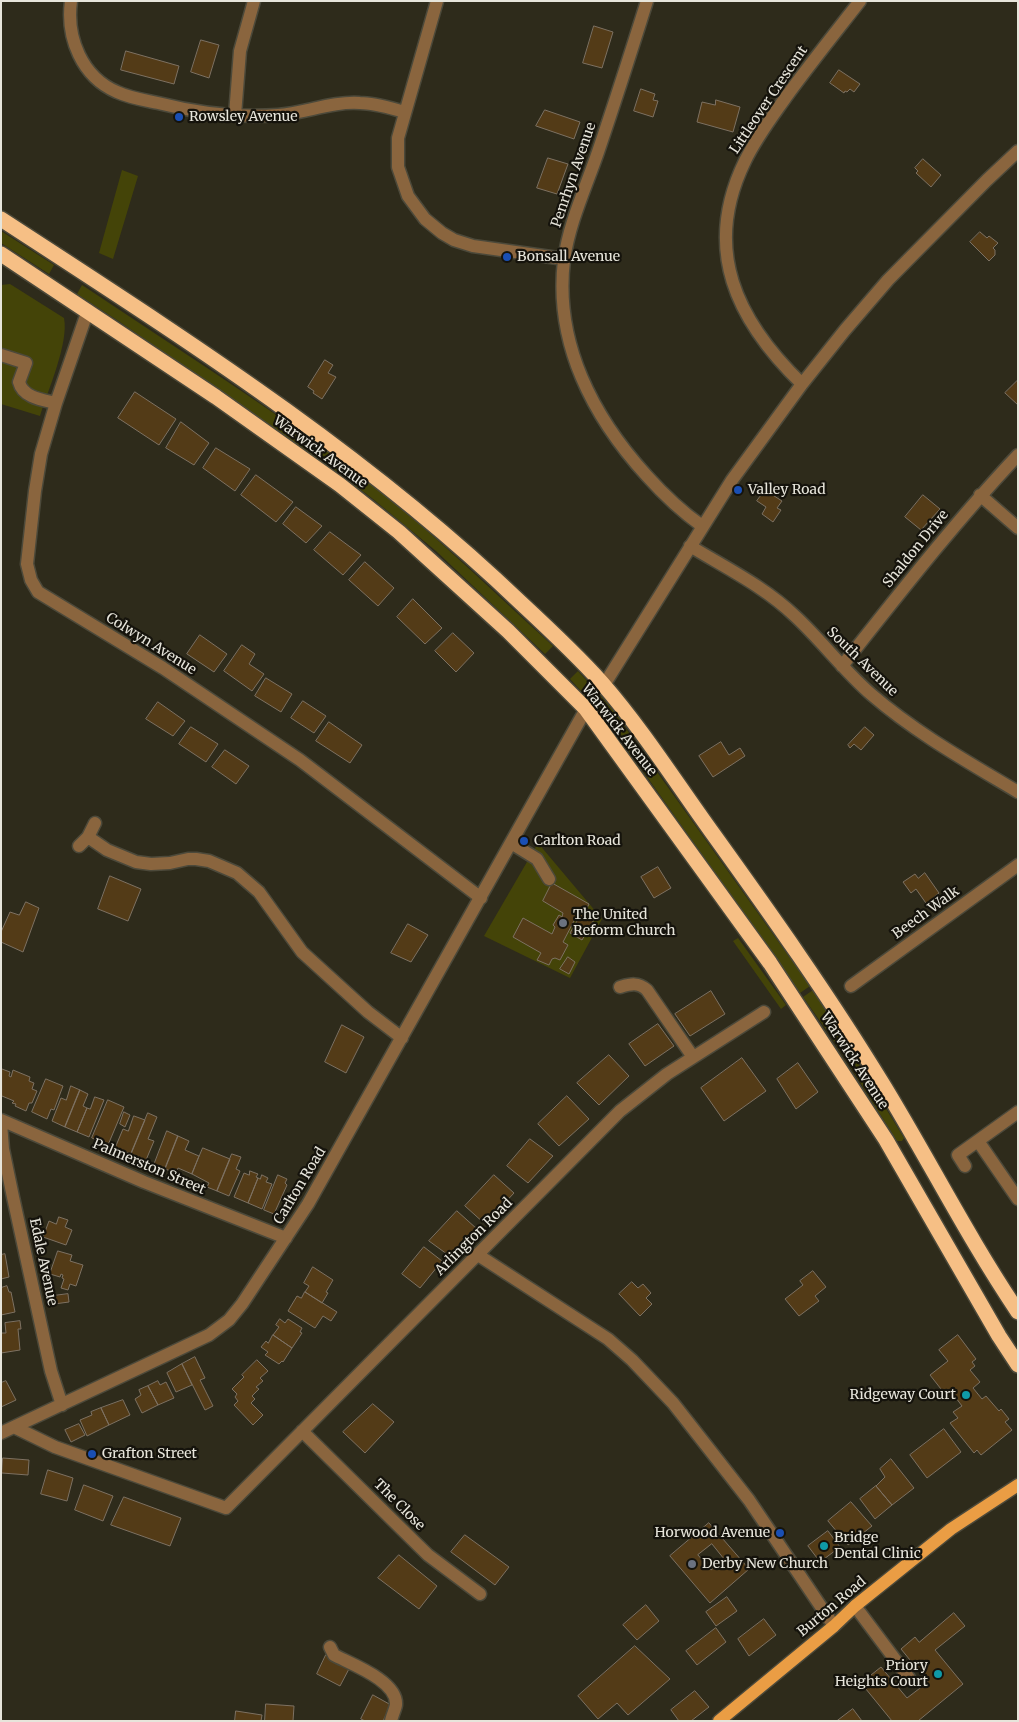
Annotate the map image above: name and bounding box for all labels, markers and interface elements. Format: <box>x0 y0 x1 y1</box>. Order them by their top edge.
street label: Littleover Crescent <box>727 43 811 157</box>
place label: Rowsley Avenue <box>189 109 298 125</box>
marker: Rowsley Avenue <box>173 111 185 123</box>
street label: Penrhyn Avenue <box>548 120 600 230</box>
place label: Bonsall Avenue <box>517 249 620 265</box>
marker: Bonsall Avenue <box>501 251 513 263</box>
street label: Warwick Avenue <box>270 412 370 492</box>
place label: Valley Road <box>748 482 826 498</box>
marker: Valley Road <box>732 484 744 496</box>
street label: Shaldon Drive <box>880 507 952 591</box>
street label: Colwyn Avenue <box>103 609 199 679</box>
street label: South Avenue <box>823 624 901 700</box>
street label: Warwick Avenue <box>578 681 660 779</box>
place label: Carlton Road <box>534 833 621 849</box>
marker: Carlton Road <box>518 835 530 847</box>
street label: Beech Walk <box>889 883 963 943</box>
place label: The United Reform Church <box>573 907 675 940</box>
marker: The United Reform Church <box>557 917 569 929</box>
street label: Warwick Avenue <box>816 1009 892 1113</box>
street label: Palmerston Street <box>90 1136 208 1198</box>
street label: Carlton Road <box>270 1144 330 1228</box>
street label: Arlington Road <box>432 1195 516 1279</box>
street label: Edale Avenue <box>26 1217 60 1307</box>
place label: Ridgeway Court <box>849 1387 956 1403</box>
marker: Ridgeway Court <box>960 1389 972 1401</box>
place label: Grafton Street <box>102 1446 197 1462</box>
marker: Grafton Street <box>86 1448 98 1460</box>
street label: The Close <box>370 1476 428 1534</box>
place label: Horwood Avenue <box>655 1525 770 1541</box>
marker: Horwood Avenue <box>774 1527 786 1539</box>
place label: Bridge Dental Clinic <box>834 1530 921 1562</box>
marker: Bridge Dental Clinic <box>818 1540 830 1552</box>
place label: Derby New Church <box>702 1556 828 1572</box>
marker: Derby New Church <box>686 1558 698 1570</box>
street label: Burton Road <box>794 1573 870 1641</box>
place label: Priory Heights Court <box>835 1658 928 1690</box>
marker: Priory Heights Court <box>932 1668 944 1680</box>

